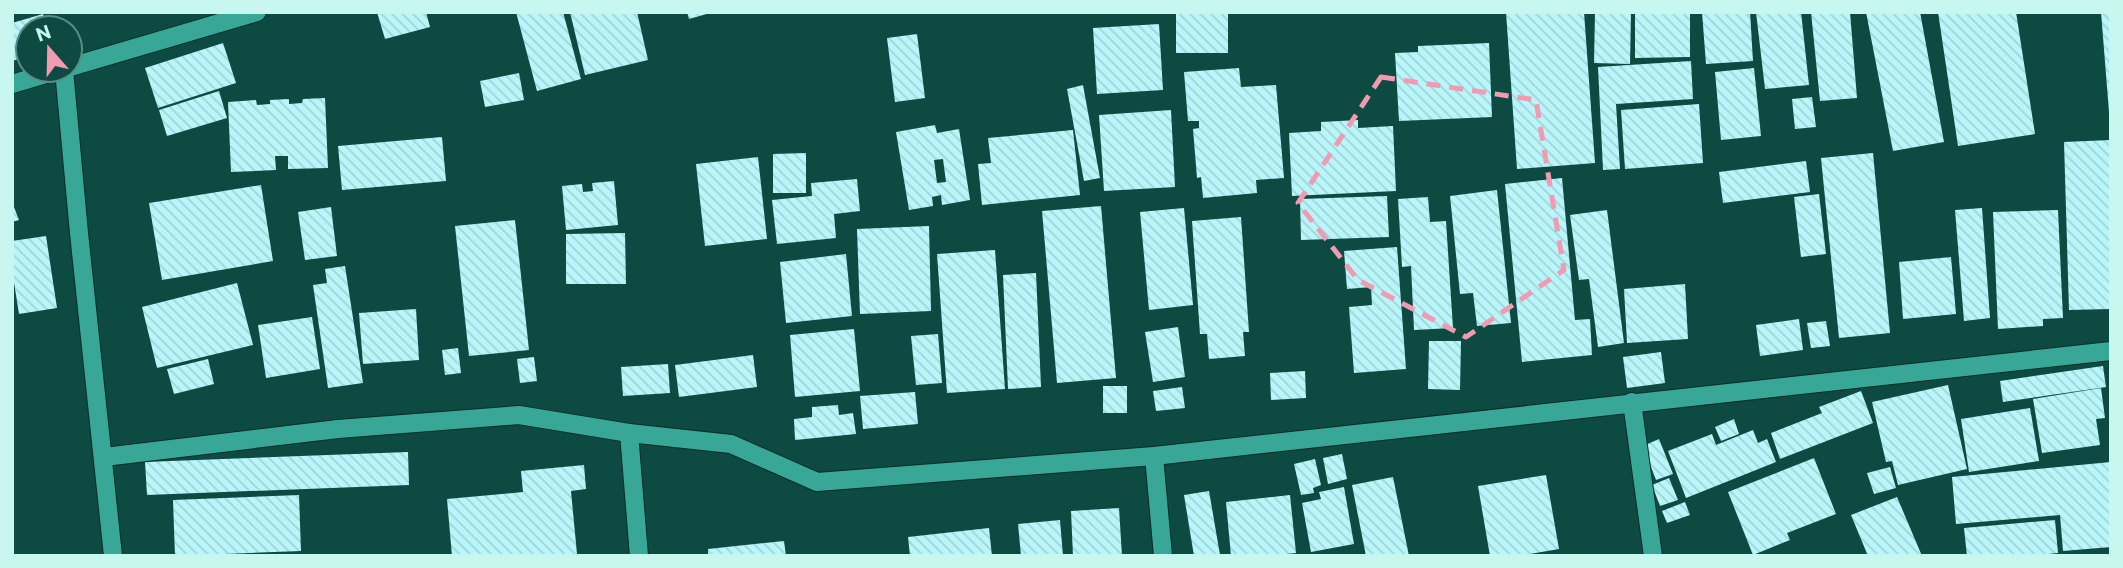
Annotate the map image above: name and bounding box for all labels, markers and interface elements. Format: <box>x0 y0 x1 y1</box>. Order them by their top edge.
north arrow <box>14 14 84 84</box>
text: N <box>32 19 54 46</box>

